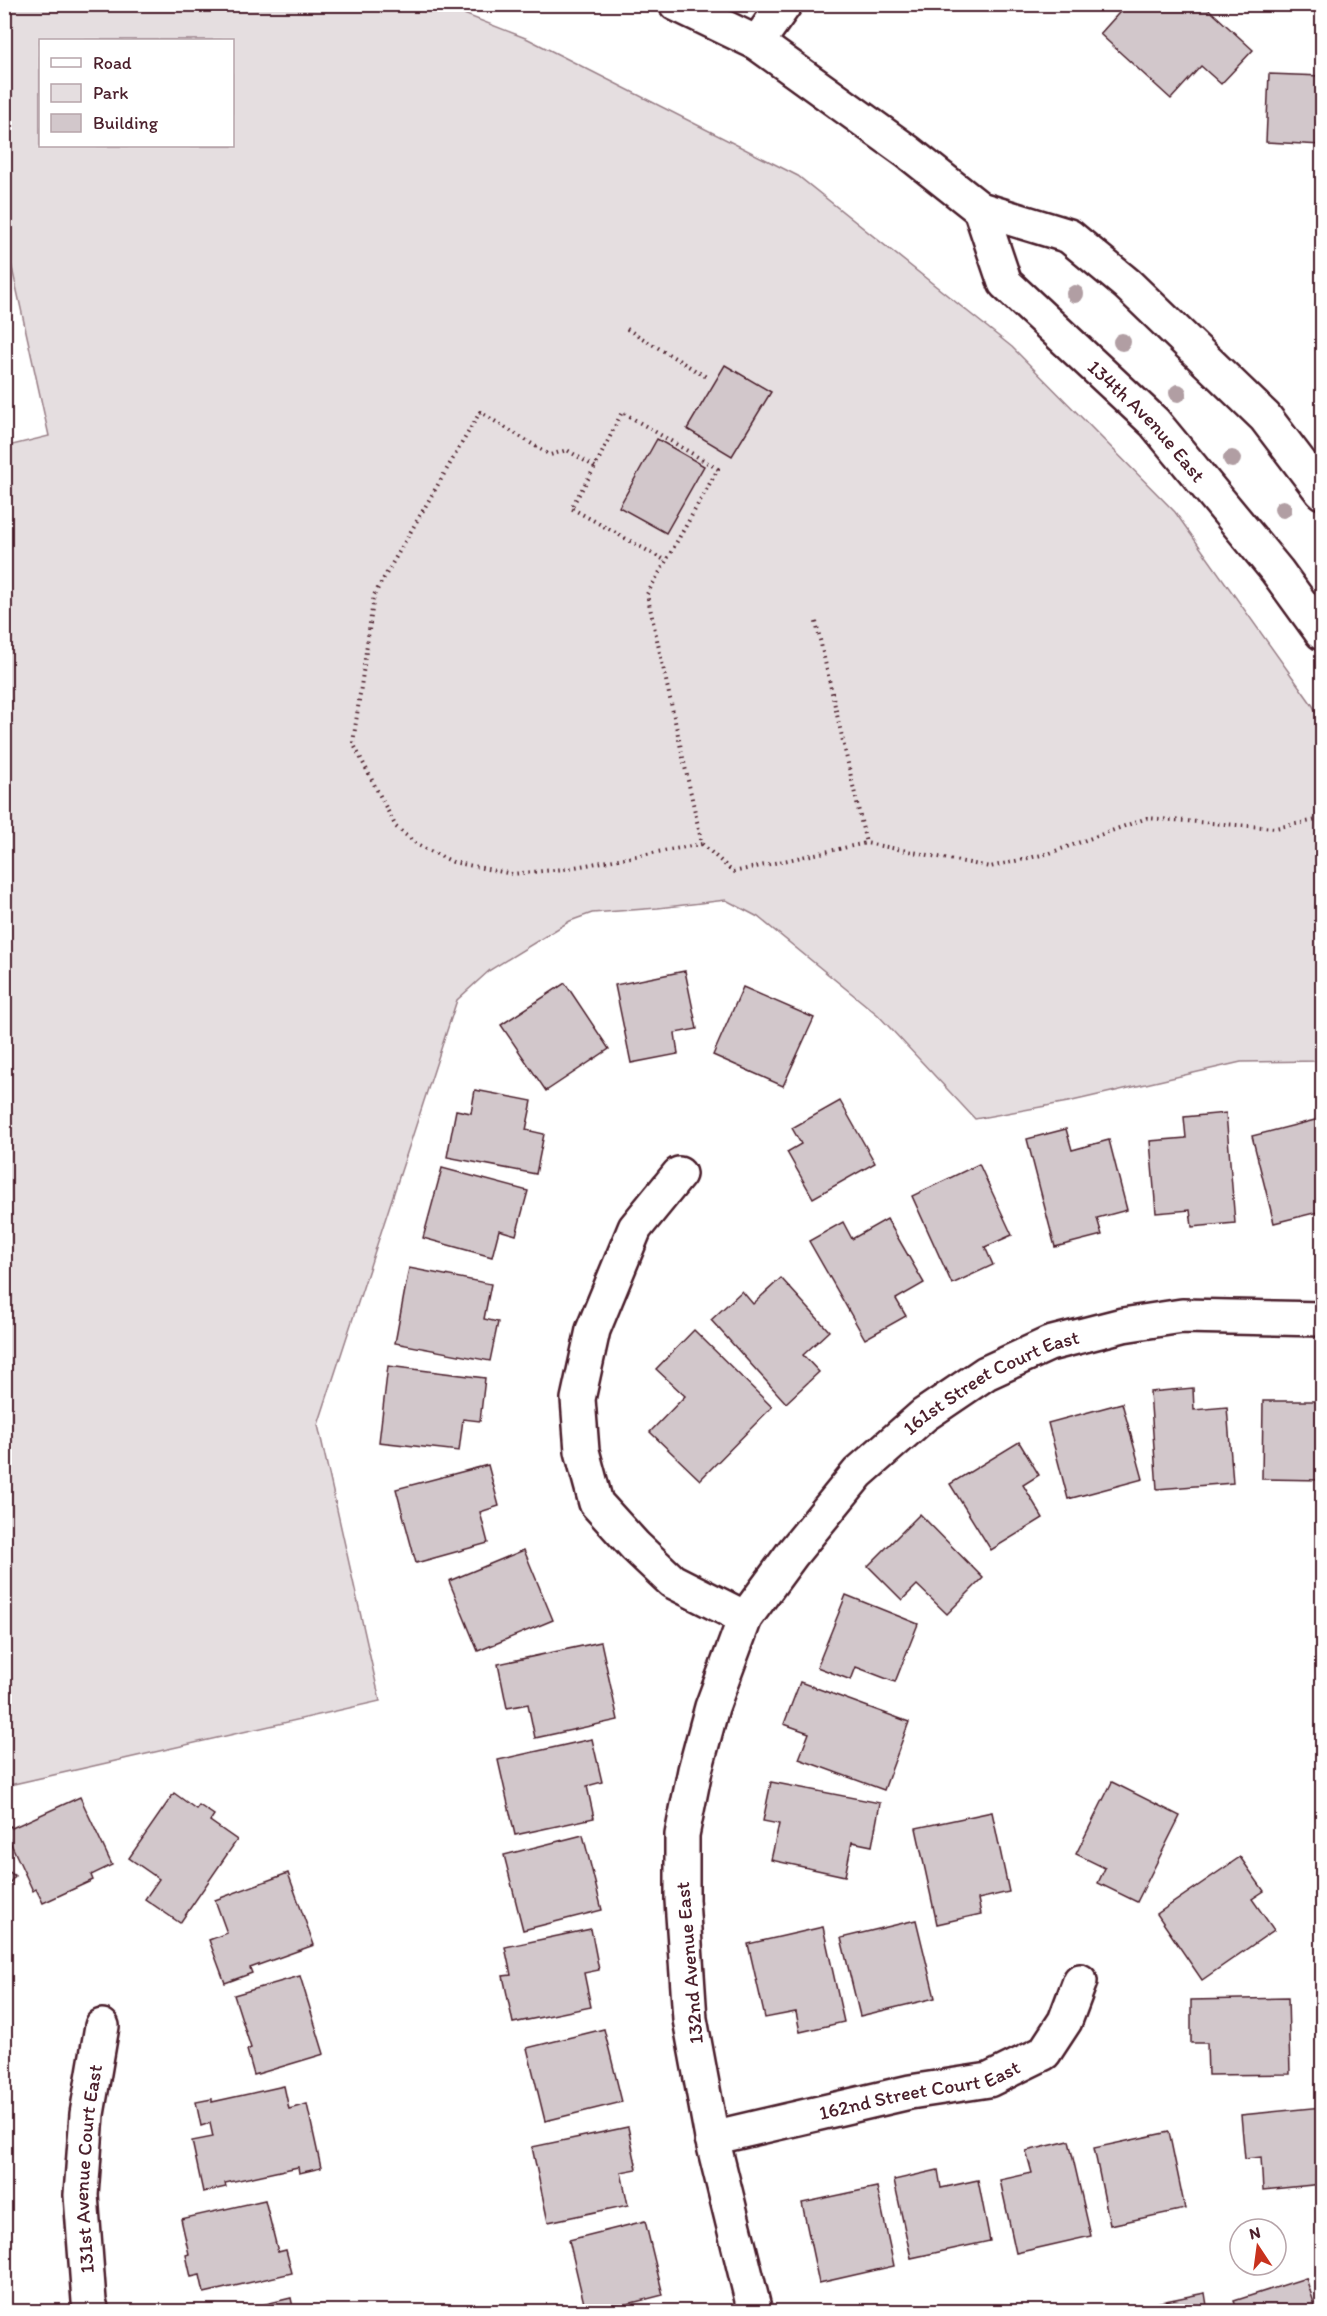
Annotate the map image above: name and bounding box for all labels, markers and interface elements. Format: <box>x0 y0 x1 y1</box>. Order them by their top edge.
legend <box>39 39 234 147</box>
text: Road <box>93 52 132 74</box>
text: Park <box>93 82 128 104</box>
text: Building <box>93 112 159 134</box>
street label: 134th Avenue East <box>1083 355 1211 487</box>
street label: 161st Street Court East <box>898 1325 1082 1440</box>
street label: 132nd Avenue East <box>670 1881 708 2045</box>
street label: 162nd Street Court East <box>816 2055 1024 2125</box>
street label: 131st Avenue Court East <box>69 2062 107 2275</box>
north arrow <box>1228 2217 1288 2277</box>
text: N <box>1247 2222 1262 2243</box>

